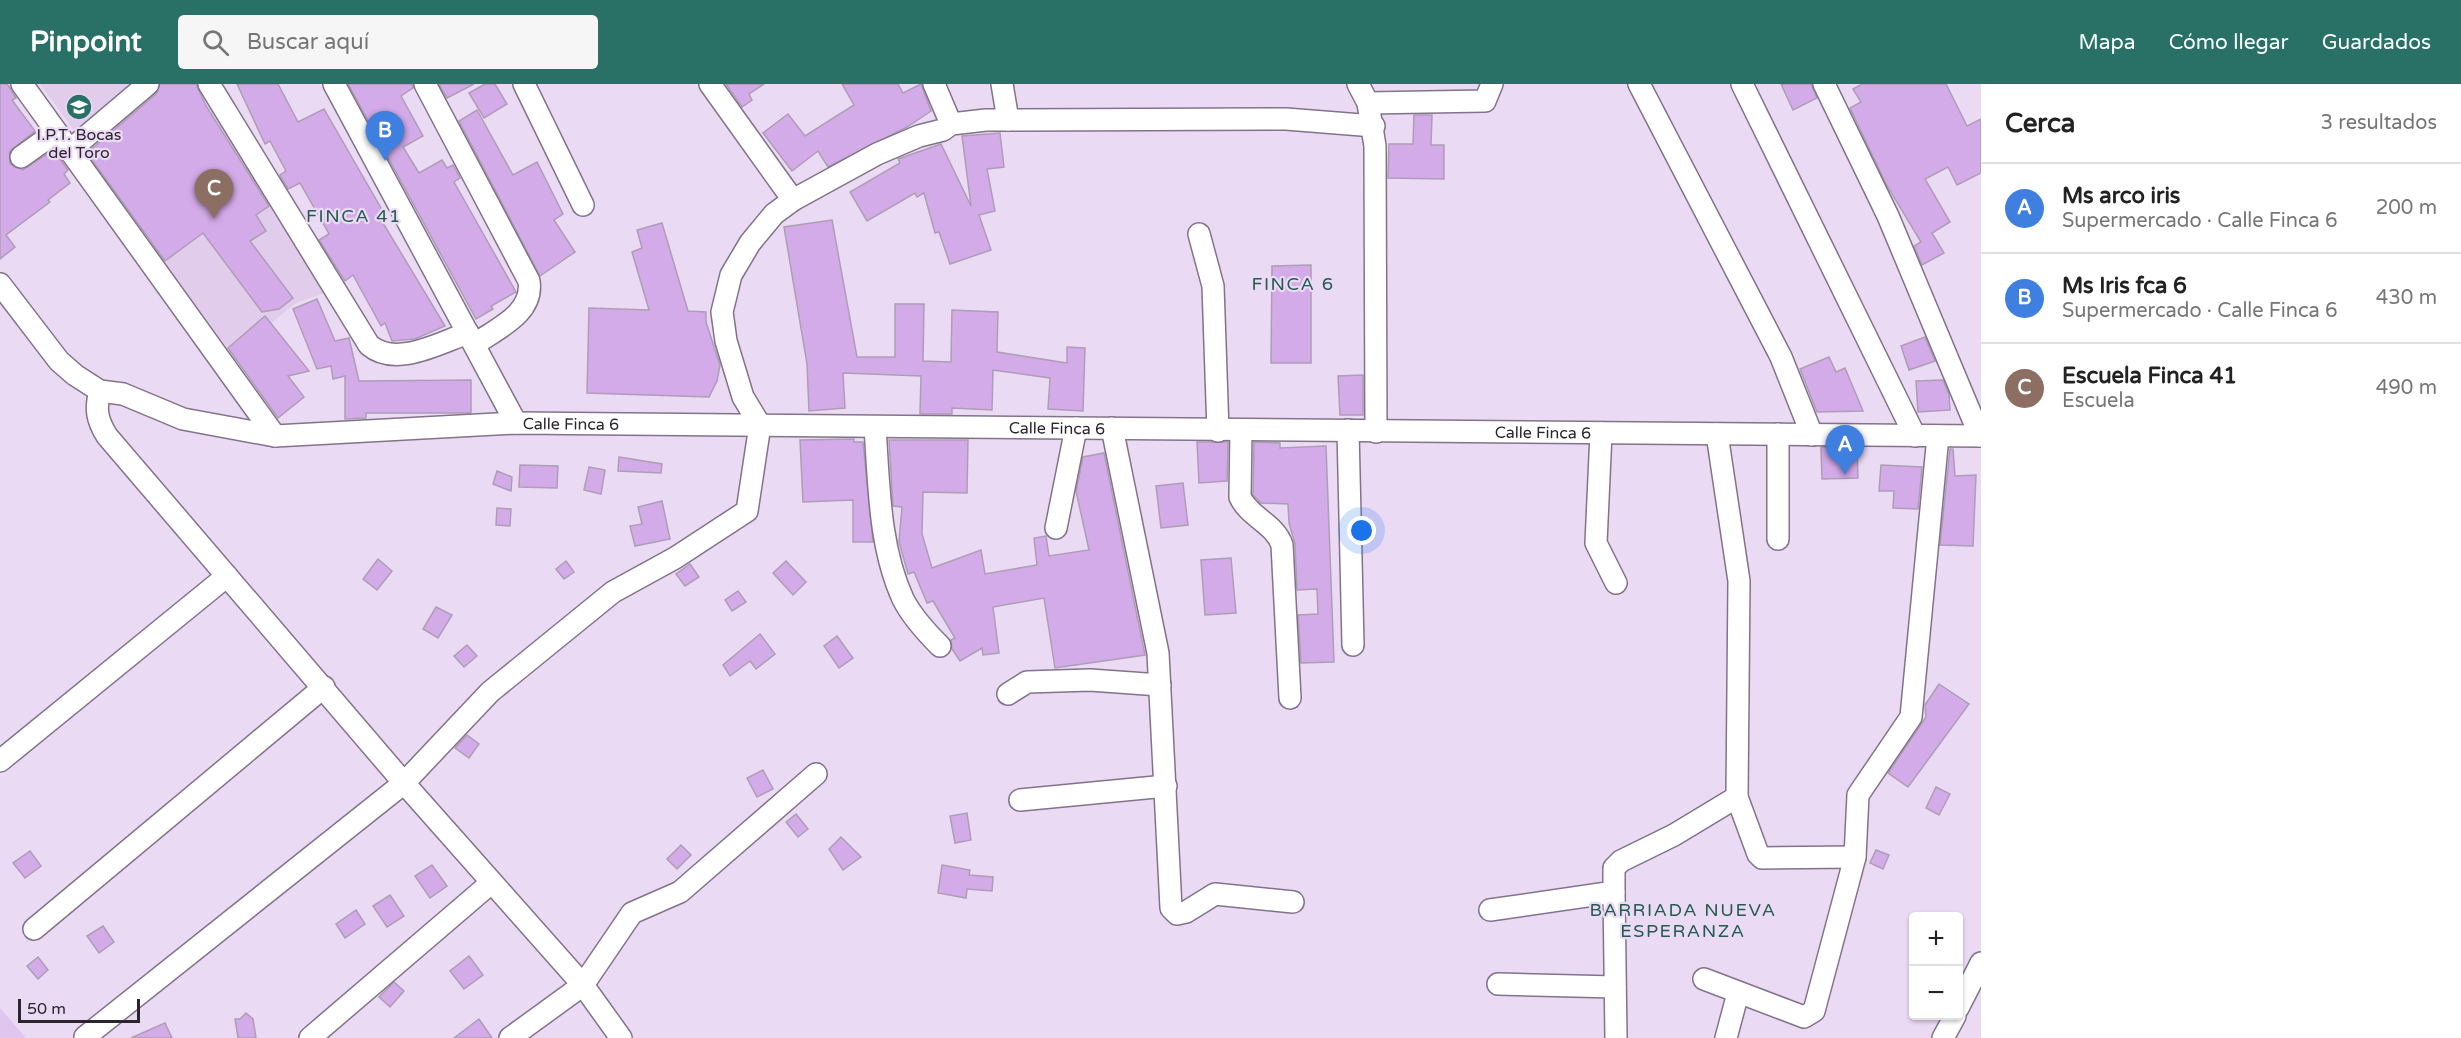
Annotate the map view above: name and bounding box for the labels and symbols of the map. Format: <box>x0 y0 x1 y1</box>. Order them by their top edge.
school or university icon: I.P.T. Bocas del Toro <box>64 92 94 122</box>
pin: B <box>366 112 404 161</box>
place label: I.P.T. Bocas del Toro <box>37 125 121 163</box>
pin: C <box>194 170 234 219</box>
district label: FINCA 41 <box>306 205 402 227</box>
district label: FINCA 6 <box>1252 273 1334 295</box>
street label: Calle Finca 6 <box>523 414 619 435</box>
street label: Calle Finca 6 <box>1009 418 1105 439</box>
street label: Calle Finca 6 <box>1495 423 1591 444</box>
pin: A <box>1826 426 1864 475</box>
your location <box>1347 516 1376 545</box>
district label: BARRIADA NUEVA ESPERANZA <box>1589 899 1777 942</box>
scale bar <box>18 996 140 1024</box>

